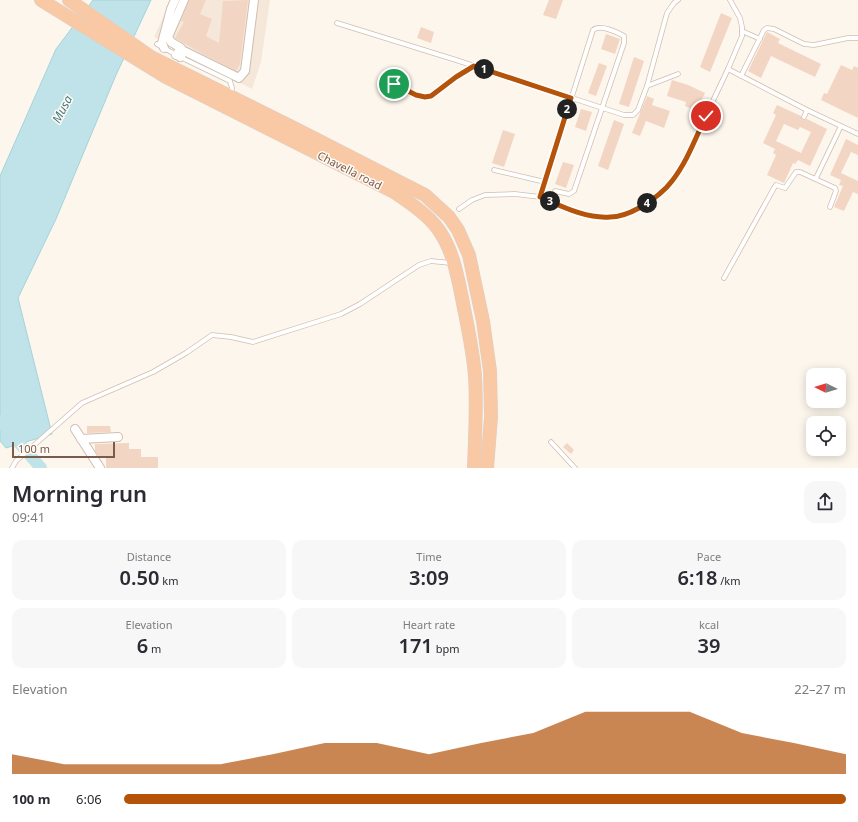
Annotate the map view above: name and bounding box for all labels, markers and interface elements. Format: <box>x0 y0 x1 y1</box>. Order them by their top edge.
pin: 1 <box>474 59 494 79</box>
text: 1 <box>481 61 487 76</box>
pin <box>377 67 411 101</box>
icon: arrive <box>383 73 405 95</box>
water label: Musa <box>48 92 76 126</box>
pin: 2 <box>557 99 577 119</box>
pin <box>689 99 723 133</box>
text: 2 <box>564 101 570 116</box>
icon: check <box>695 105 717 127</box>
street label: Chavella road <box>315 147 385 193</box>
pin: 3 <box>540 191 560 211</box>
text: 3 <box>547 193 553 208</box>
pin: 4 <box>637 193 657 213</box>
text: 4 <box>644 195 650 210</box>
north arrow <box>806 368 846 408</box>
map controls <box>806 368 846 456</box>
button: locate <box>806 416 846 456</box>
scale bar <box>12 440 115 459</box>
text: 100 m <box>18 441 50 456</box>
text: Morning run <box>12 478 147 508</box>
button: share <box>804 481 846 523</box>
text: 09:41 <box>12 508 45 526</box>
text: Distance <box>127 549 171 564</box>
text: Time <box>416 549 442 564</box>
text: Pace <box>697 549 721 564</box>
text: 0.50 <box>120 564 159 591</box>
text: 3:09 <box>409 564 449 591</box>
text: 6:18 <box>678 564 717 591</box>
text: km <box>159 573 178 588</box>
text: /km <box>717 573 740 588</box>
text: Elevation <box>126 617 172 632</box>
text: Heart rate <box>403 617 455 632</box>
text: kcal <box>699 617 719 632</box>
text: 6 <box>137 632 148 659</box>
text: 171 <box>398 632 433 659</box>
text: 39 <box>698 632 720 659</box>
text: m <box>148 641 161 656</box>
text: bpm <box>433 641 460 656</box>
text: Elevation <box>12 680 68 698</box>
text: 22–27 m <box>794 680 846 698</box>
text: 100 m <box>12 790 50 808</box>
text: 6:06 <box>76 790 102 808</box>

